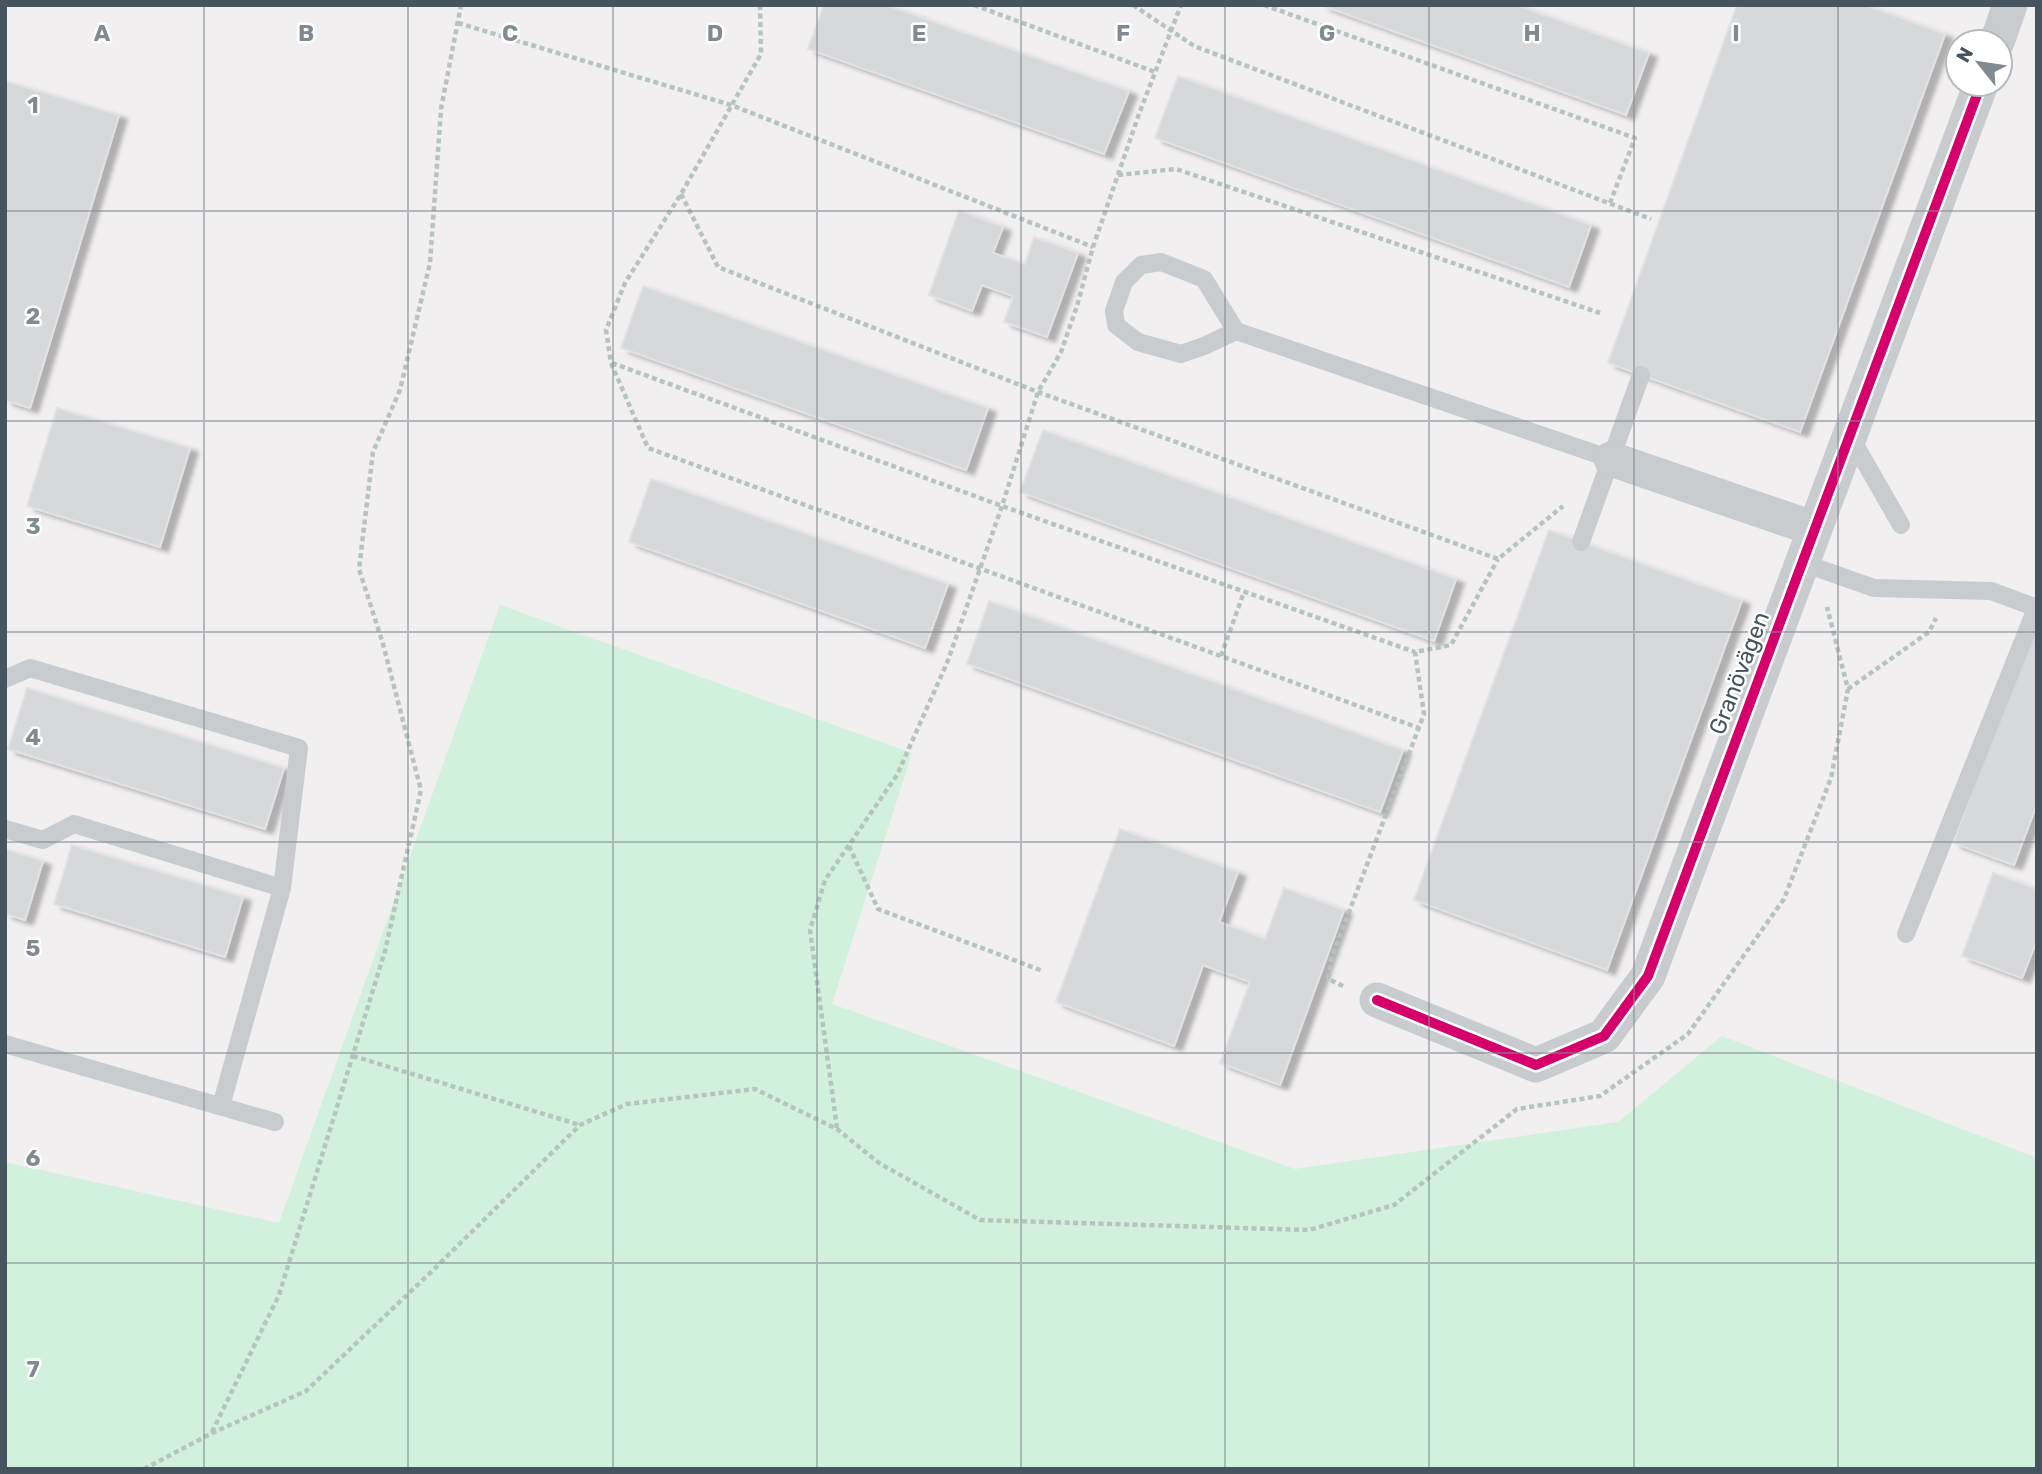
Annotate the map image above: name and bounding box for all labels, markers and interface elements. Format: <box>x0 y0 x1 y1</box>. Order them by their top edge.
text: A <box>94 19 111 47</box>
text: B <box>298 19 314 47</box>
text: C <box>502 19 518 47</box>
text: D <box>707 19 723 47</box>
text: E <box>912 19 926 47</box>
text: F <box>1116 19 1130 47</box>
text: G <box>1319 19 1335 47</box>
text: H <box>1523 19 1541 47</box>
text: I <box>1732 19 1740 47</box>
north arrow <box>1944 28 2014 98</box>
text: N <box>1951 43 1978 66</box>
text: 1 <box>27 91 39 119</box>
text: 2 <box>26 302 40 330</box>
text: 3 <box>25 512 41 540</box>
street label: Granövägen <box>1703 608 1775 738</box>
text: 4 <box>25 723 41 751</box>
text: 5 <box>26 934 41 962</box>
text: 6 <box>26 1144 41 1172</box>
text: 7 <box>26 1355 40 1383</box>

